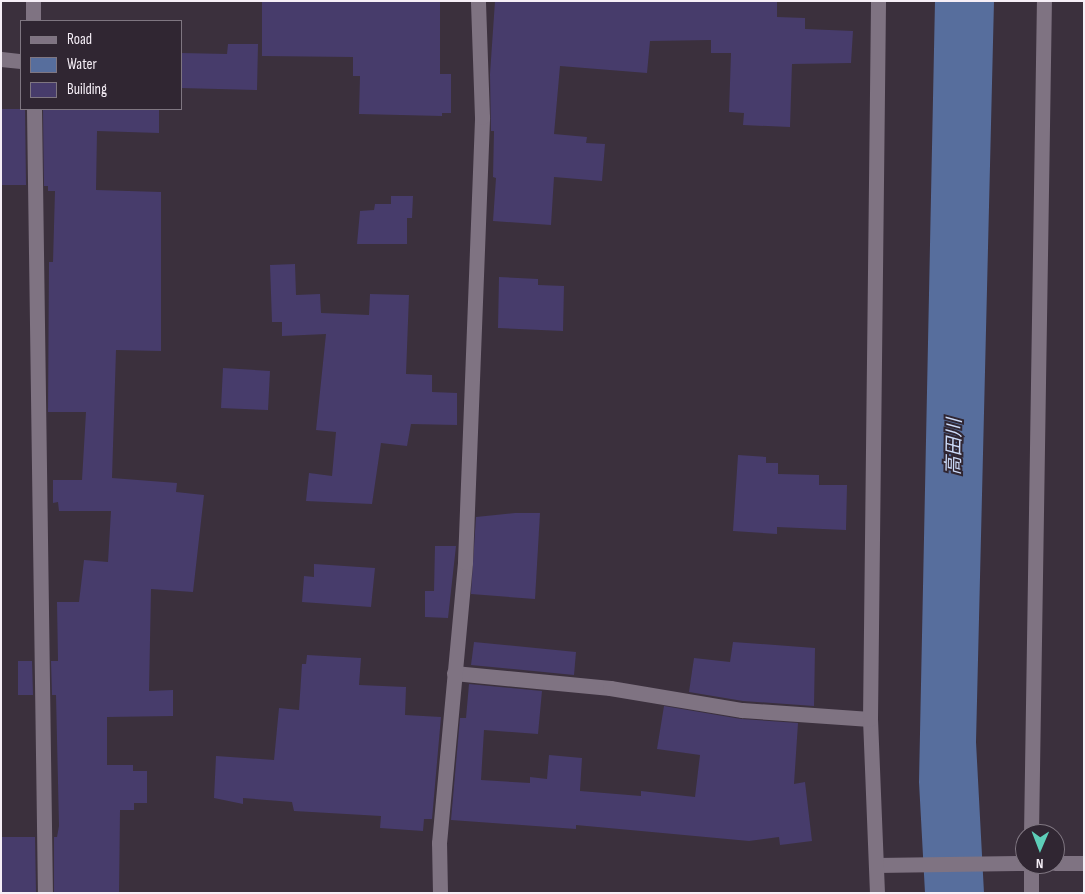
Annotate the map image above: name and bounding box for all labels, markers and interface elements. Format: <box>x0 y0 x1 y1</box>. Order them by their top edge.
legend <box>20 20 182 110</box>
text: Road <box>67 30 92 49</box>
text: Water <box>67 55 97 74</box>
text: Building <box>67 80 107 99</box>
water label: 高田川 <box>943 418 967 476</box>
north arrow <box>1015 824 1065 874</box>
text: N <box>1036 855 1044 872</box>

